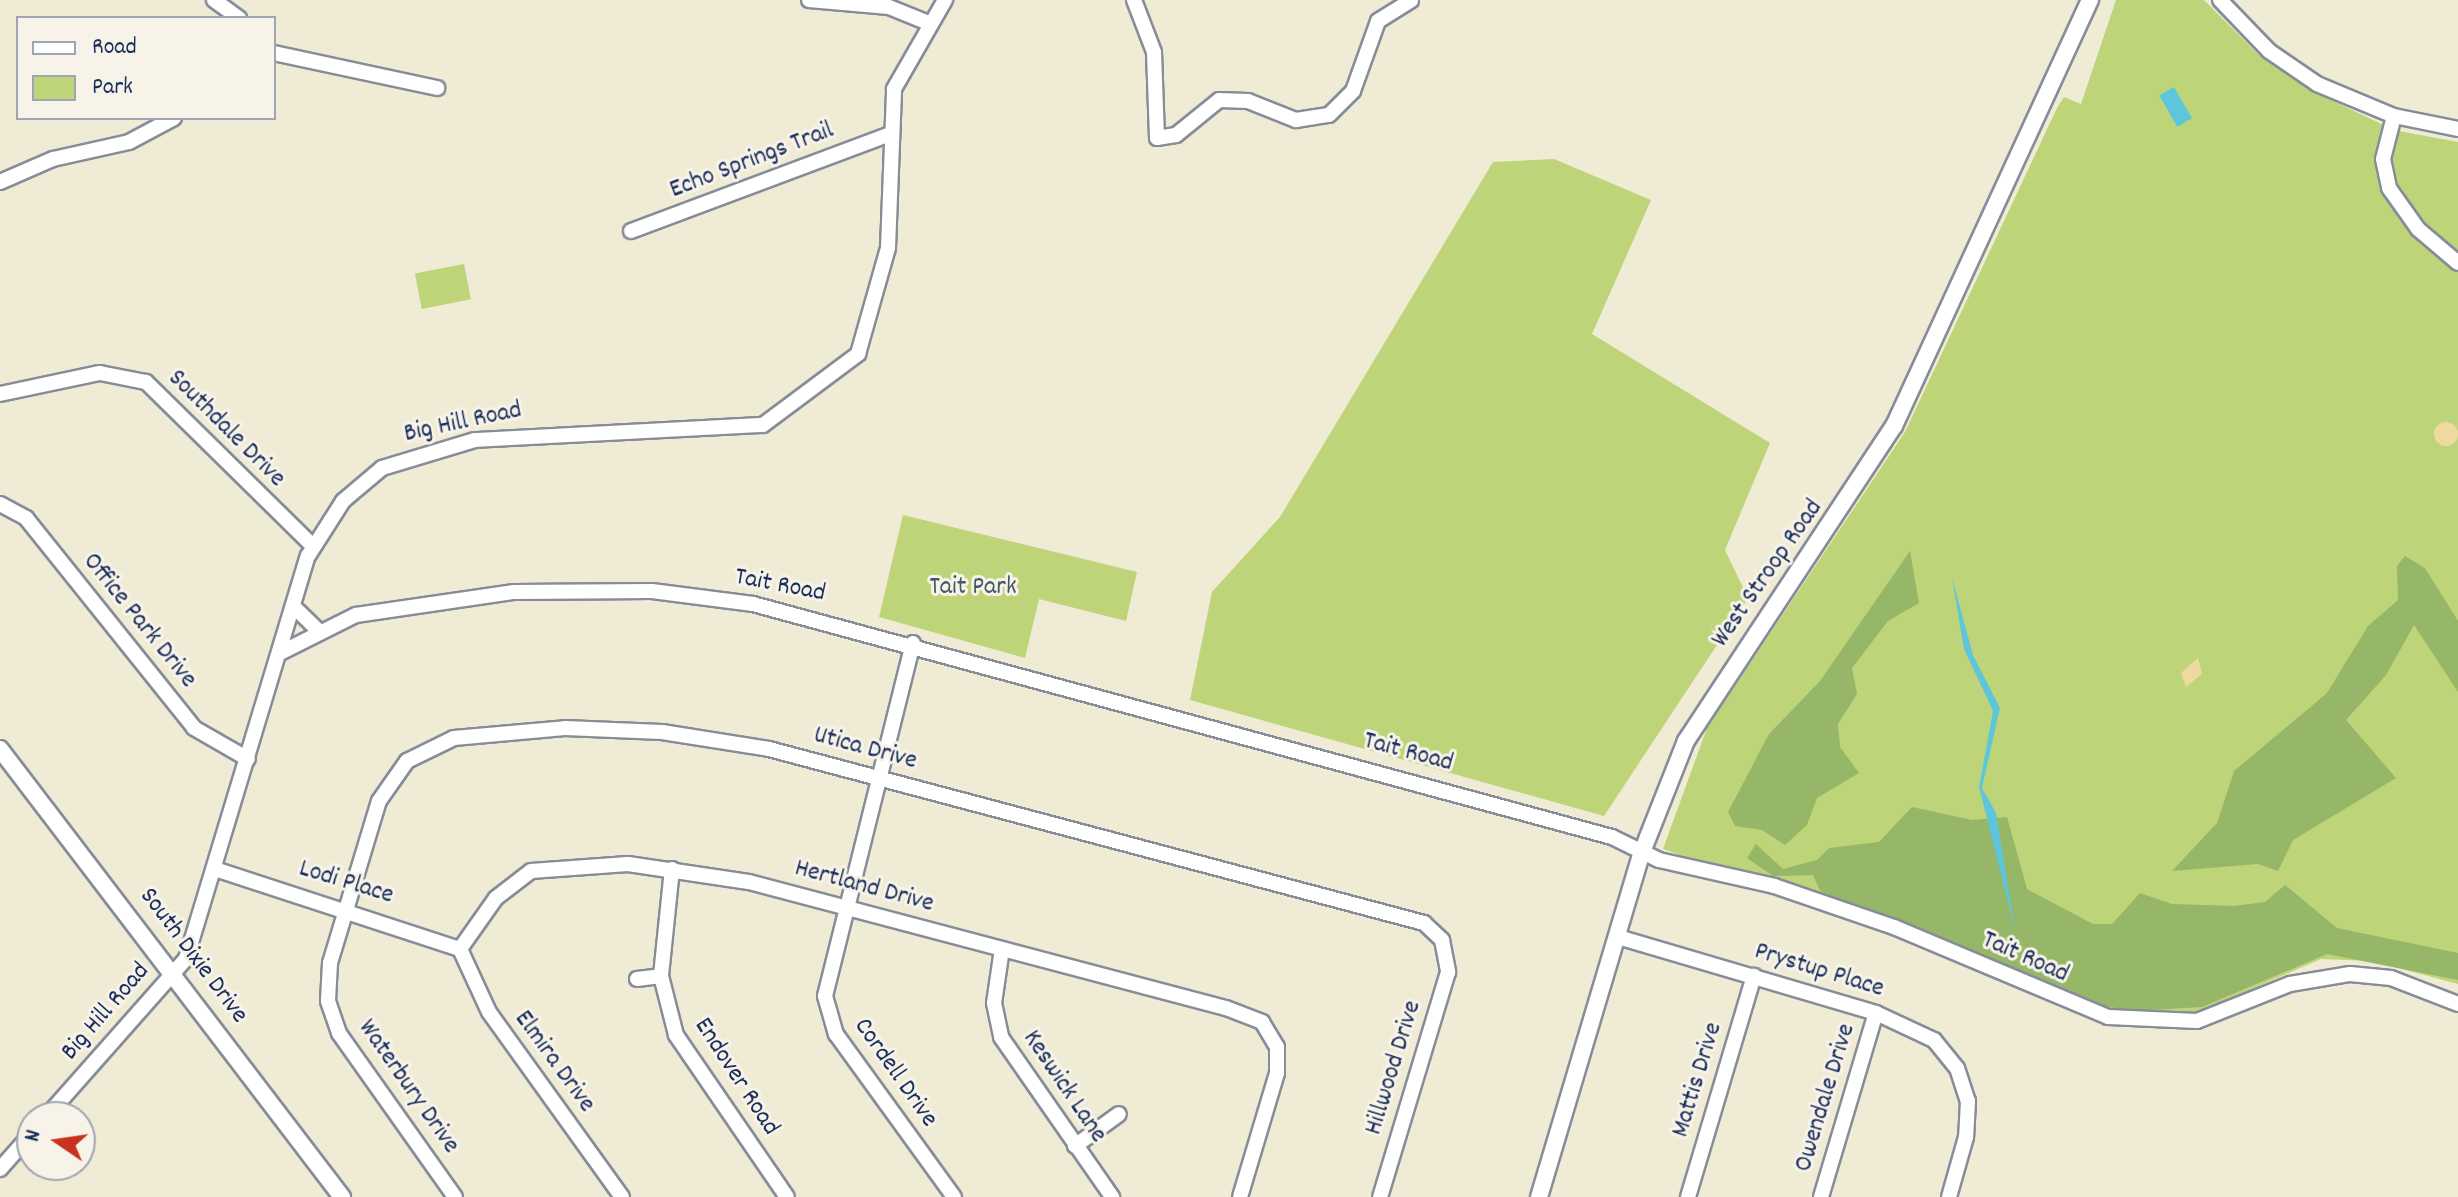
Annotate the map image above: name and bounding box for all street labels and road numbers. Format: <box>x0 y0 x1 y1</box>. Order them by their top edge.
street label: Echo Springs Trail <box>666 115 838 207</box>
street label: Southdale Drive <box>161 364 291 494</box>
street label: Big Hill Road <box>401 395 525 451</box>
street label: West Stroop Road <box>1706 494 1830 654</box>
street label: Office Park Drive <box>75 547 203 695</box>
street label: Tait Road <box>732 562 828 610</box>
street label: Utica Drive <box>810 720 920 778</box>
street label: Tait Road <box>1360 726 1456 780</box>
street label: Hertland Drive <box>791 853 937 921</box>
street label: Lodi Place <box>295 854 397 912</box>
street label: South Dixie Drive <box>132 882 254 1030</box>
street label: Tait Road <box>1977 925 2073 991</box>
street label: Prystup Place <box>1750 937 1888 1005</box>
street label: Big Hill Road <box>55 957 157 1067</box>
street label: Hillwood Drive <box>1359 997 1429 1139</box>
street label: Elmira Drive <box>507 1005 601 1119</box>
street label: Endover Road <box>686 1012 786 1142</box>
street label: Cordell Drive <box>846 1012 944 1134</box>
street label: Waterbury Drive <box>350 1014 466 1160</box>
street label: Mattis Drive <box>1666 1019 1730 1141</box>
street label: Owendale Drive <box>1789 1020 1863 1176</box>
street label: Keswick Lane <box>1015 1025 1113 1149</box>

